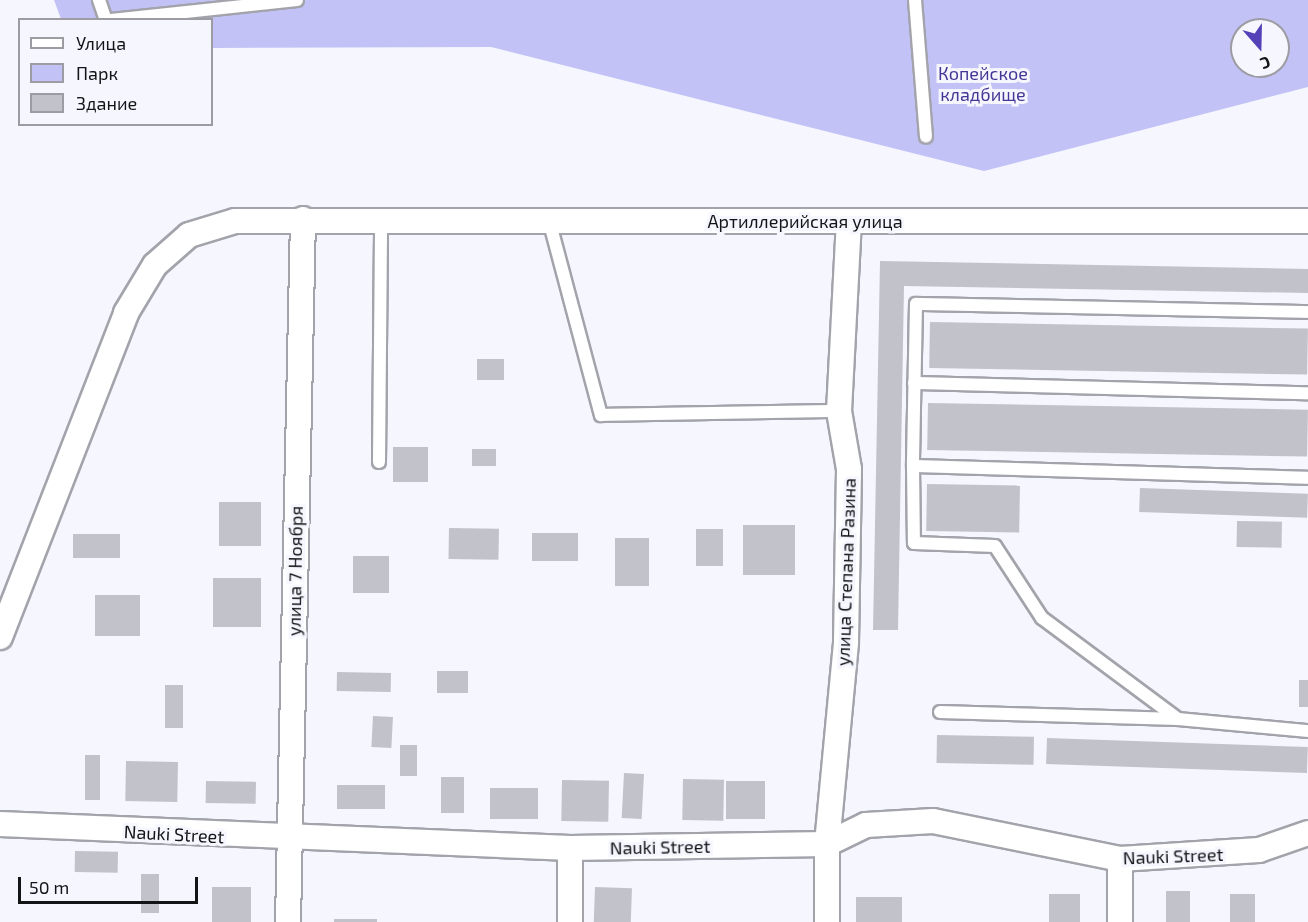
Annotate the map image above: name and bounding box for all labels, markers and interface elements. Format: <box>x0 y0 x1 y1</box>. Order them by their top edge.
legend <box>18 18 213 126</box>
north arrow <box>1230 18 1290 78</box>
text: Улица <box>76 32 126 54</box>
text: С <box>1258 53 1273 74</box>
text: Парк <box>76 62 118 84</box>
park label: Копейское кладбище <box>938 63 1028 106</box>
text: Здание <box>76 92 137 114</box>
street label: Артиллерийская улица <box>707 210 903 232</box>
street label: улица Степана Разина <box>832 478 860 666</box>
street label: улица 7 Ноября <box>283 506 307 636</box>
street label: Nauki Street <box>123 821 225 847</box>
street label: Nauki Street <box>610 835 710 859</box>
street label: Nauki Street <box>1122 843 1224 869</box>
scale bar <box>21 865 201 903</box>
text: 50 m <box>29 876 69 898</box>

